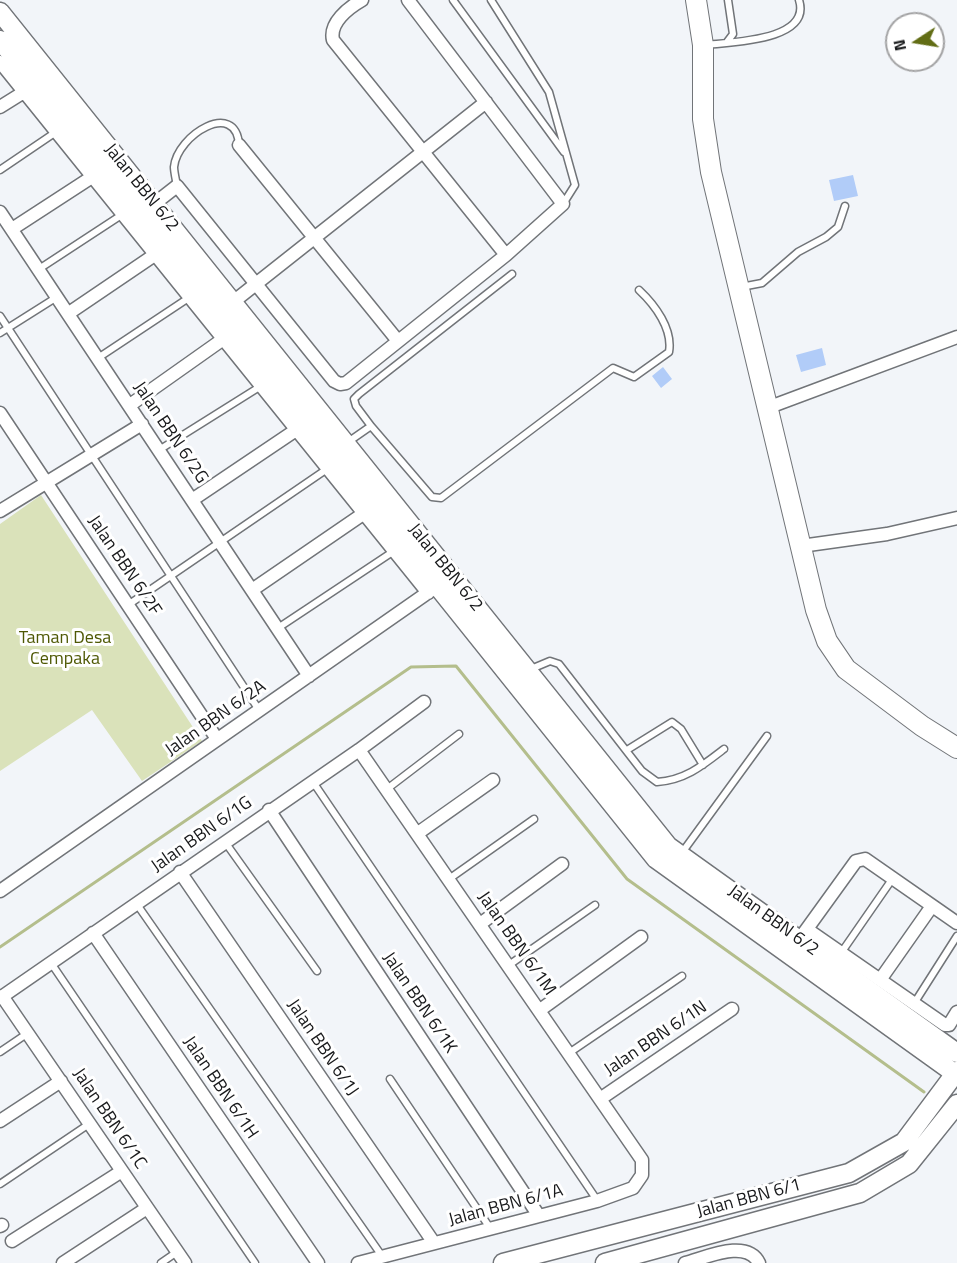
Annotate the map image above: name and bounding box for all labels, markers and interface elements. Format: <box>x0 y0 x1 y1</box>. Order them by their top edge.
north arrow <box>885 12 945 72</box>
text: N <box>886 37 912 53</box>
street label: Jalan BBN 6/2 <box>99 140 183 236</box>
street label: Jalan BBN 6/2G <box>128 378 212 488</box>
street label: Jalan BBN 6/2F <box>83 512 165 620</box>
street label: Jalan BBN 6/2 <box>403 520 487 616</box>
park label: Taman Desa Cempaka <box>19 628 111 670</box>
street label: Jalan BBN 6/2A <box>162 676 270 762</box>
street label: Jalan BBN 6/1G <box>147 792 257 878</box>
street label: Jalan BBN 6/2 <box>723 881 823 961</box>
street label: Jalan BBN 6/1M <box>472 888 560 1000</box>
street label: Jalan BBN 6/1K <box>377 948 461 1058</box>
street label: Jalan BBN 6/1J <box>282 995 362 1101</box>
street label: Jalan BBN 6/1N <box>601 997 711 1081</box>
street label: Jalan BBN 6/1H <box>178 1033 262 1143</box>
street label: Jalan BBN 6/1C <box>67 1065 151 1173</box>
street label: Jalan BBN 6/1 <box>695 1175 803 1223</box>
street label: Jalan BBN 6/1A <box>446 1180 566 1232</box>

